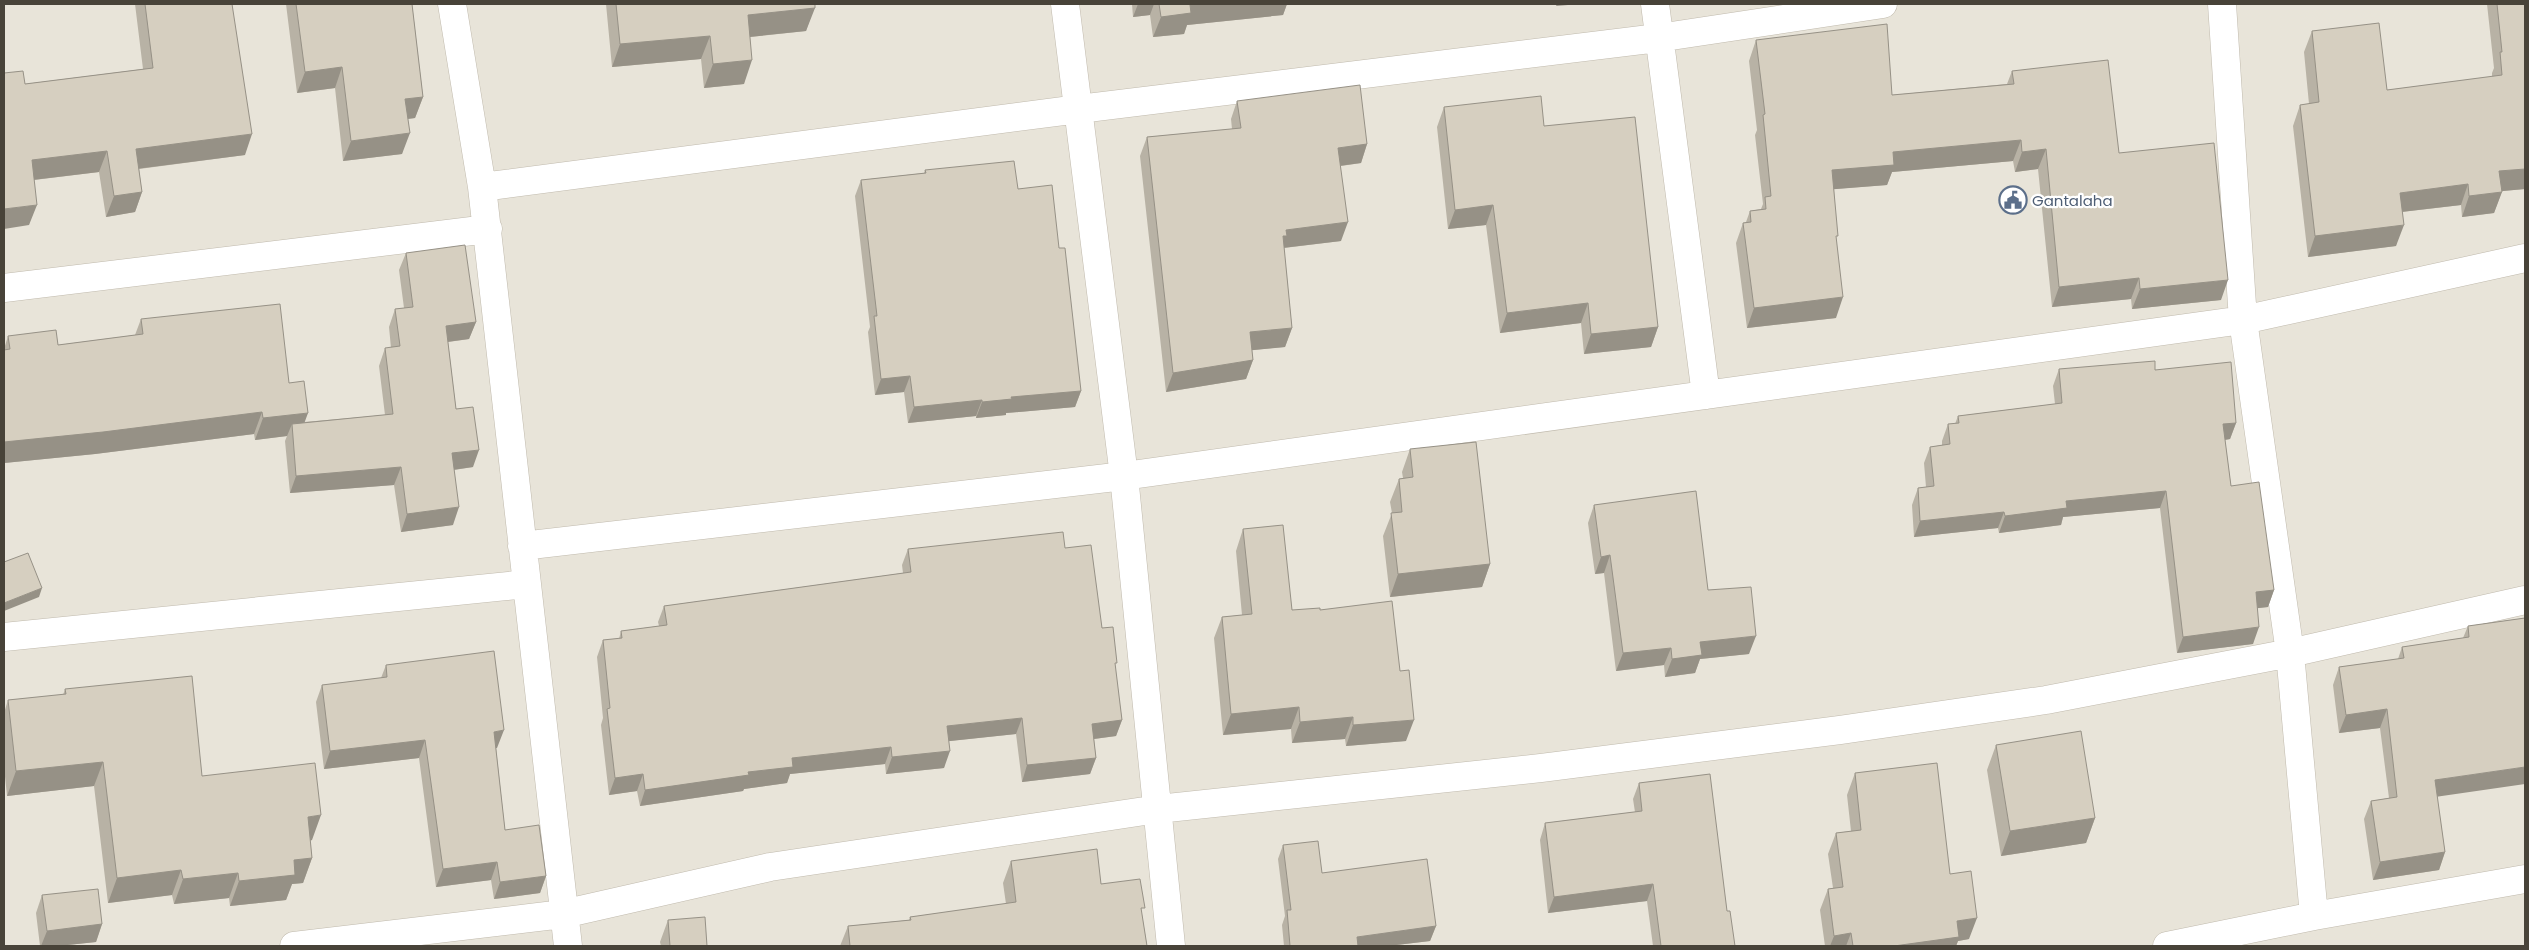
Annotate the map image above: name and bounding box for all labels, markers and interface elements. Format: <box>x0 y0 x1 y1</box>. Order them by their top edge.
public building icon: Gantalaha <box>1998 185 2028 215</box>
place label: Gantalaha <box>2032 190 2113 211</box>

